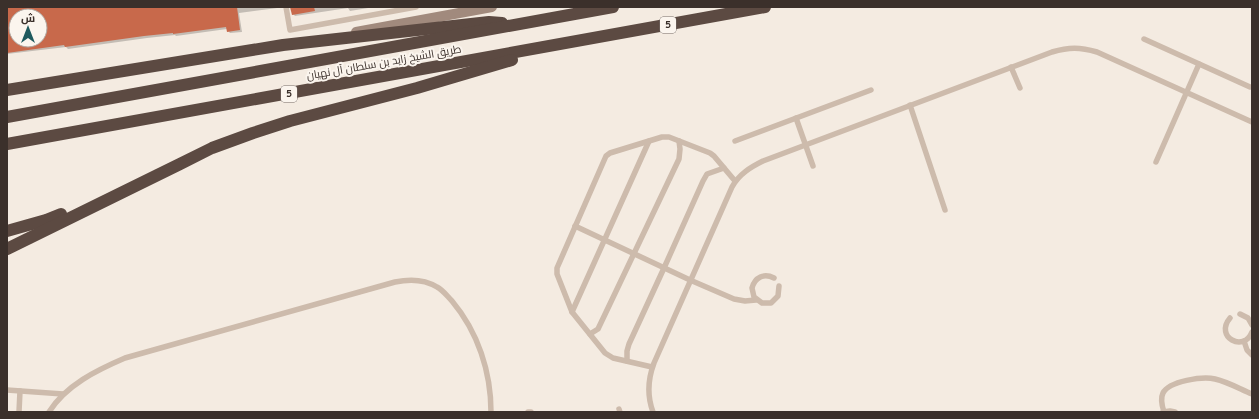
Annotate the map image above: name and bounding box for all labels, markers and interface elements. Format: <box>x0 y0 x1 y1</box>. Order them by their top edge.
north arrow <box>8 8 48 48</box>
text: ش <box>21 12 35 26</box>
road number: 5 <box>660 17 676 33</box>
street label: طريق الشيخ زايد بن سلطان آل نهيان <box>305 42 463 84</box>
road number: 5 <box>281 86 297 102</box>

